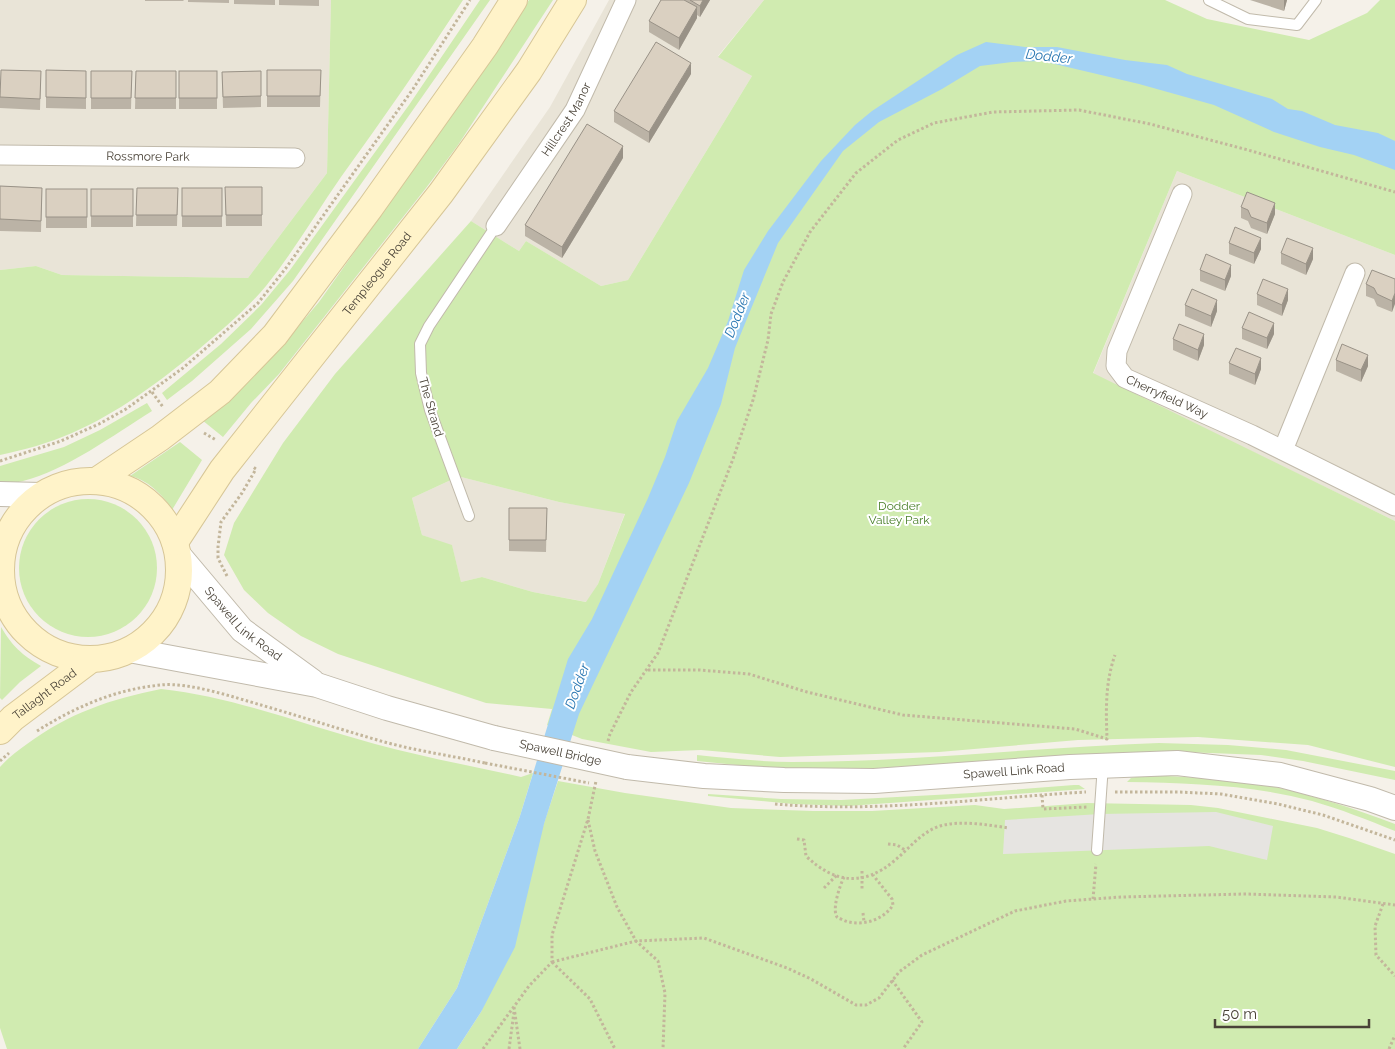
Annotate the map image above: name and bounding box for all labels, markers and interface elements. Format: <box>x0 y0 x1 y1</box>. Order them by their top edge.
water label: Dodder <box>1025 46 1074 67</box>
street label: Hillcrest Manor <box>539 79 594 159</box>
street label: Rossmore Park <box>106 149 190 164</box>
street label: Templeogue Road <box>340 229 414 318</box>
water label: Dodder <box>721 289 754 340</box>
street label: Cherryfield Way <box>1124 372 1211 422</box>
street label: The Strand <box>416 376 446 438</box>
park label: Dodder Valley Park <box>868 499 930 527</box>
street label: Spawell Link Road <box>202 584 285 664</box>
water label: Dodder <box>561 660 593 711</box>
street label: Tallaght Road <box>10 666 79 723</box>
street label: Spawell Bridge <box>518 737 603 768</box>
street label: Spawell Link Road <box>963 760 1065 782</box>
scale bar <box>1215 996 1369 1028</box>
text: 50 m <box>1222 1005 1257 1023</box>

